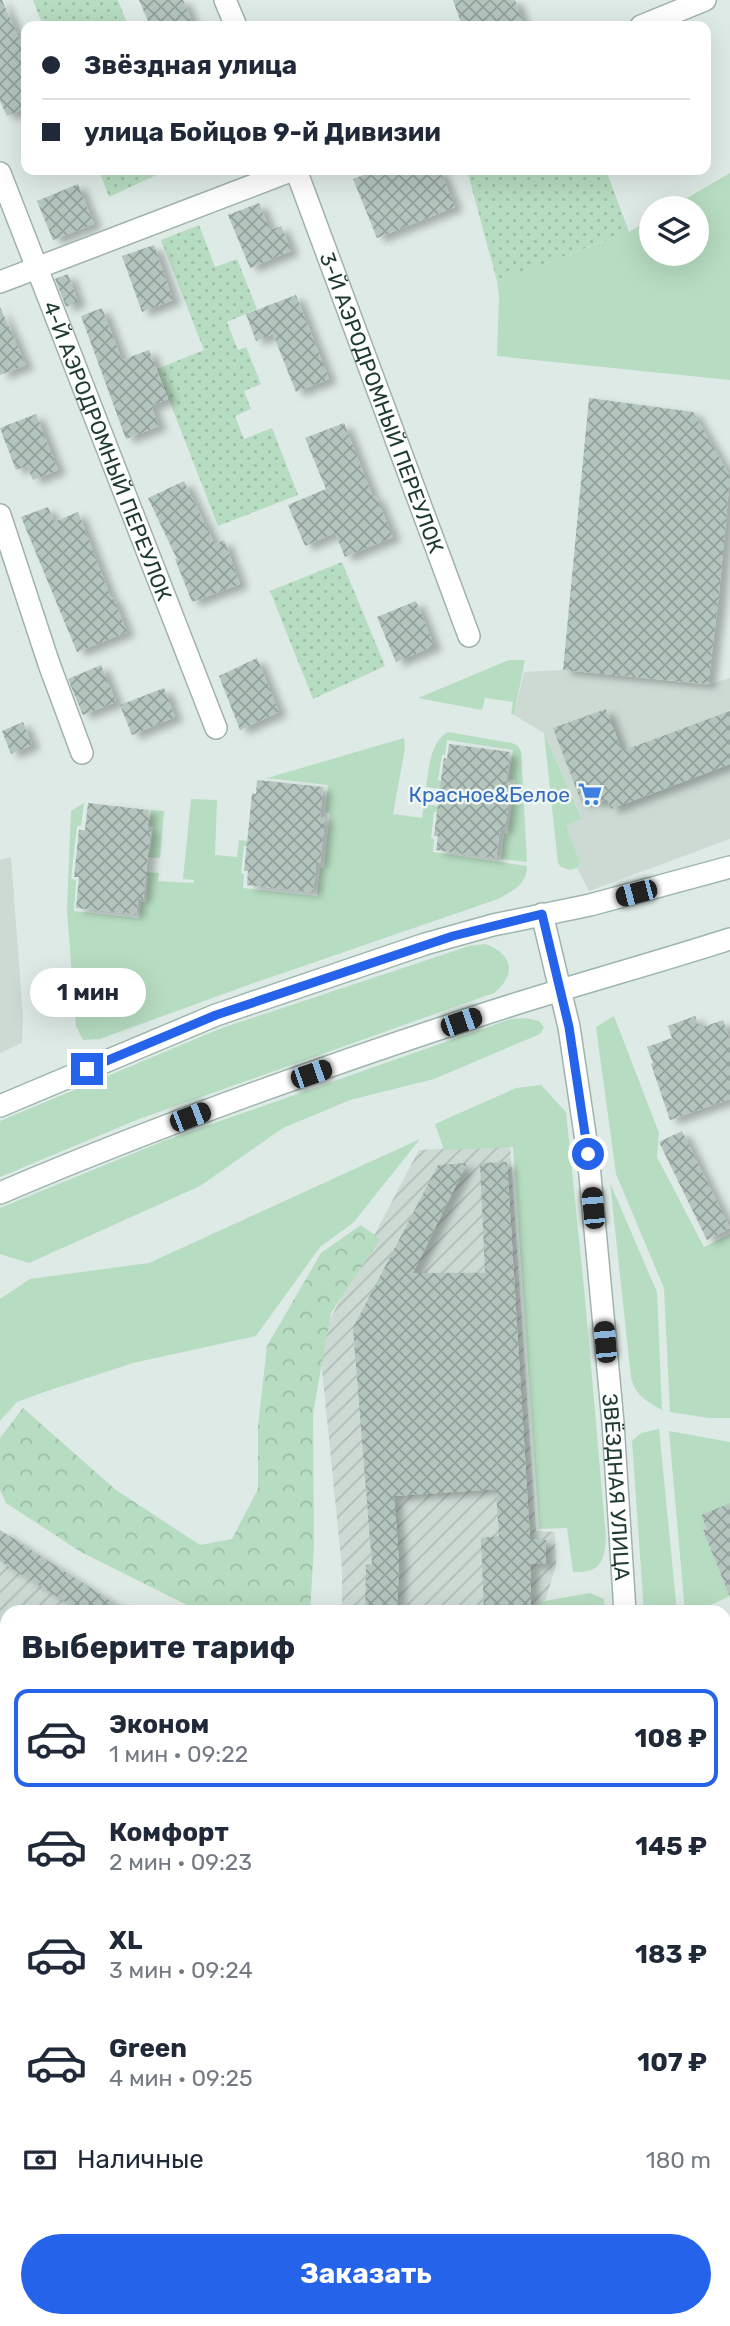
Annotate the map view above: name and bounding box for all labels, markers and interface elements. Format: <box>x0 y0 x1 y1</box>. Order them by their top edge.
text: Звёздная улица <box>84 50 297 81</box>
text: улица Бойцов 9-й Дивизии <box>84 117 441 148</box>
map controls <box>639 196 709 266</box>
button: layers <box>639 196 709 266</box>
street label: 3-Й АЭРОДРОМНЫЙ ПЕРЕУЛОК <box>315 249 450 556</box>
street label: 4-Й АЭРОДРОМНЫЙ ПЕРЕУЛОК <box>38 297 178 604</box>
supermarket icon: Красное&Белое <box>576 780 604 808</box>
place label: Красное&Белое <box>409 782 570 807</box>
car <box>613 877 660 909</box>
callout: 1 мин <box>29 968 145 1016</box>
text: 1 мин <box>57 978 119 1006</box>
car <box>438 1005 485 1039</box>
route end <box>71 1053 103 1085</box>
car <box>288 1057 335 1091</box>
car <box>167 1100 214 1134</box>
route start <box>572 1138 604 1170</box>
car <box>581 1186 606 1230</box>
car <box>593 1320 618 1364</box>
street label: ЗВЁЗДНАЯ УЛИЦА <box>598 1392 635 1581</box>
text: Выберите тариф <box>21 1628 295 1666</box>
icon: car <box>25 1707 88 1770</box>
text: Эконом <box>109 1709 209 1740</box>
text: 108 ₽ <box>635 1723 707 1754</box>
text: 1 мин · 09:22 <box>109 1740 248 1768</box>
icon: car <box>25 1815 88 1878</box>
text: Комфорт <box>109 1817 229 1848</box>
text: 145 ₽ <box>635 1831 707 1862</box>
text: 2 мин · 09:23 <box>109 1848 252 1876</box>
icon: car <box>25 1923 88 1986</box>
text: XL <box>109 1925 142 1956</box>
text: 183 ₽ <box>635 1939 707 1970</box>
text: 3 мин · 09:24 <box>109 1956 253 1984</box>
icon: car <box>25 2031 88 2094</box>
text: Green <box>109 2033 187 2064</box>
text: 107 ₽ <box>637 2047 707 2078</box>
text: 4 мин · 09:25 <box>109 2064 253 2092</box>
icon: cash <box>21 2141 59 2179</box>
text: Наличные <box>77 2144 204 2175</box>
text: 180 m <box>646 2146 711 2174</box>
button: Заказать <box>21 2234 711 2314</box>

